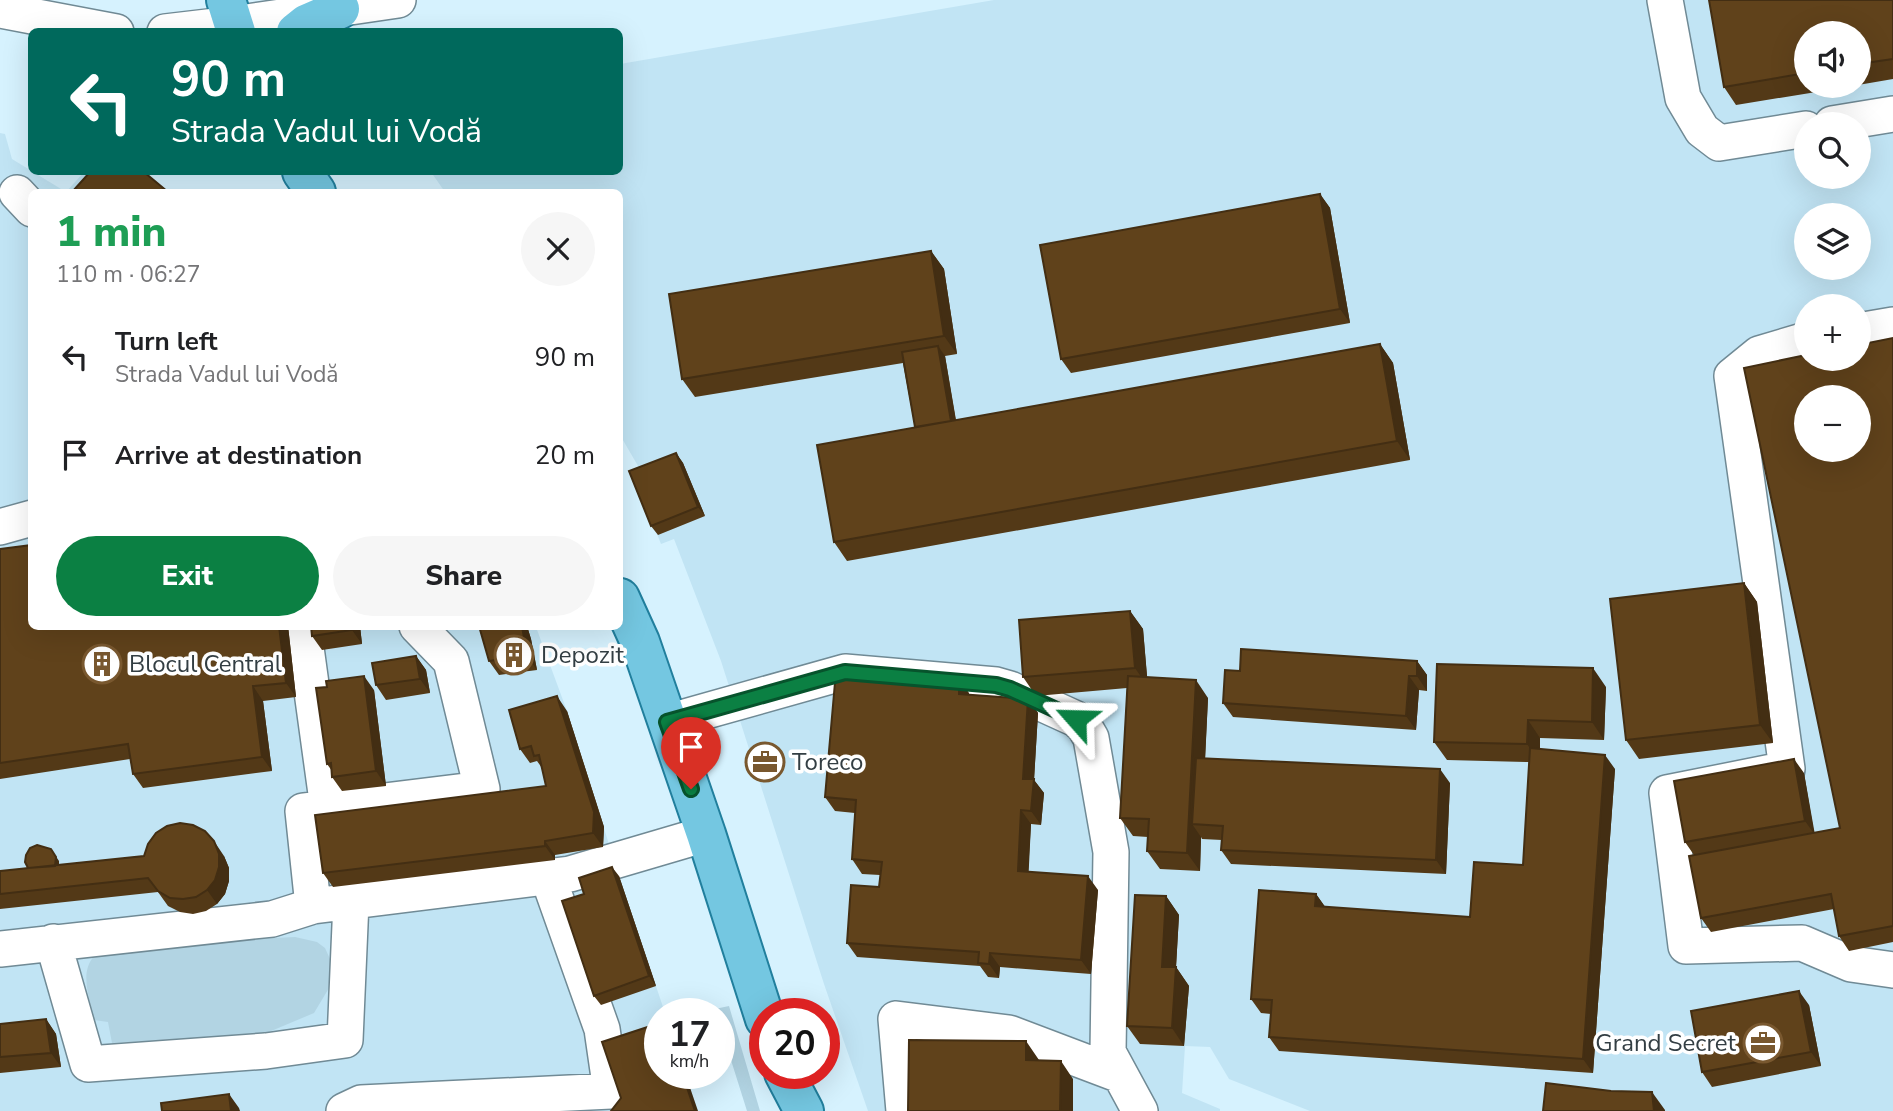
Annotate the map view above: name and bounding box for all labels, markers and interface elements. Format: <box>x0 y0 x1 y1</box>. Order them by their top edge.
map controls <box>1794 21 1871 462</box>
button: sound <box>1794 21 1871 98</box>
text: 90 m <box>171 46 286 113</box>
icon: left <box>56 56 147 147</box>
text: Strada Vadul lui Vodă <box>171 110 482 153</box>
button: search <box>1794 112 1871 189</box>
button: layers <box>1794 203 1871 280</box>
text: 1 min <box>56 204 166 261</box>
button: close <box>521 212 595 286</box>
text: 110 m · 06:27 <box>56 259 201 290</box>
button: + <box>1794 294 1871 371</box>
text: Turn left <box>115 324 218 359</box>
icon: left <box>56 338 94 376</box>
text: 90 m <box>535 340 595 375</box>
text: Strada Vadul lui Vodă <box>115 359 339 390</box>
button: − <box>1794 385 1871 462</box>
icon: arrive <box>56 436 94 474</box>
text: Arrive at destination <box>115 438 362 473</box>
text: 20 m <box>535 438 595 473</box>
button: Exit <box>56 536 319 616</box>
button: Share <box>333 536 595 616</box>
building icon: Depozit <box>493 634 535 676</box>
place label: Depozit <box>541 639 624 671</box>
building icon: Blocul Central <box>81 643 123 685</box>
place label: Blocul Central <box>129 648 282 680</box>
position arrow <box>1039 682 1113 756</box>
pin <box>661 717 721 789</box>
icon: arrive <box>672 728 710 766</box>
office icon: Toreco <box>744 741 786 783</box>
place label: Toreco <box>792 746 863 778</box>
speed limit sign: 20 <box>749 998 840 1089</box>
text: 17 <box>668 1011 711 1058</box>
office icon: Grand Secret <box>1742 1022 1784 1064</box>
place label: Grand Secret <box>1595 1027 1737 1059</box>
text: km/h <box>670 1049 709 1073</box>

